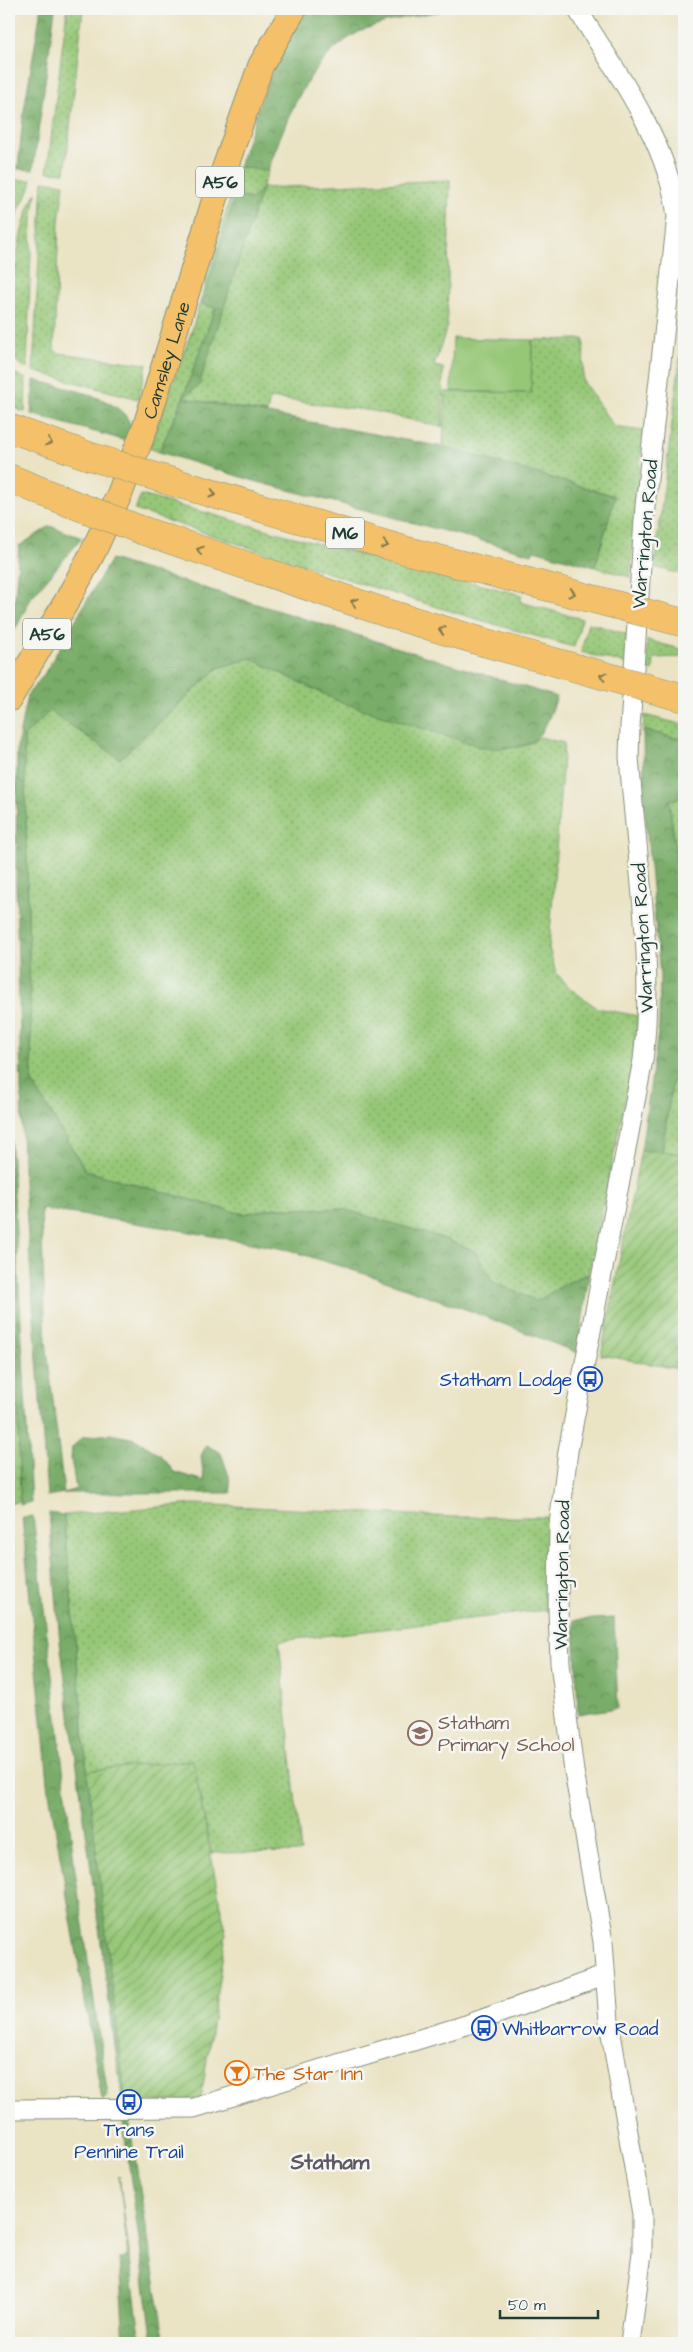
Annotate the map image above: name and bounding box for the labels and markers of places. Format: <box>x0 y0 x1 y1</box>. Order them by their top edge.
bus stop icon: Statham Lodge <box>577 1366 603 1392</box>
place label: Statham Lodge <box>440 1367 572 1395</box>
place label: Statham Primary School <box>438 1710 574 1760</box>
school or university icon: Statham Primary School <box>407 1720 433 1746</box>
bus stop icon: Whitbarrow Road <box>471 2015 497 2041</box>
place label: Whitbarrow Road <box>502 2016 659 2043</box>
bar icon: The Star Inn <box>224 2060 250 2086</box>
place label: The Star Inn <box>254 2061 363 2088</box>
bus stop icon: Trans Pennine Trail <box>116 2089 142 2115</box>
place label: Trans Pennine Trail <box>74 2117 184 2166</box>

